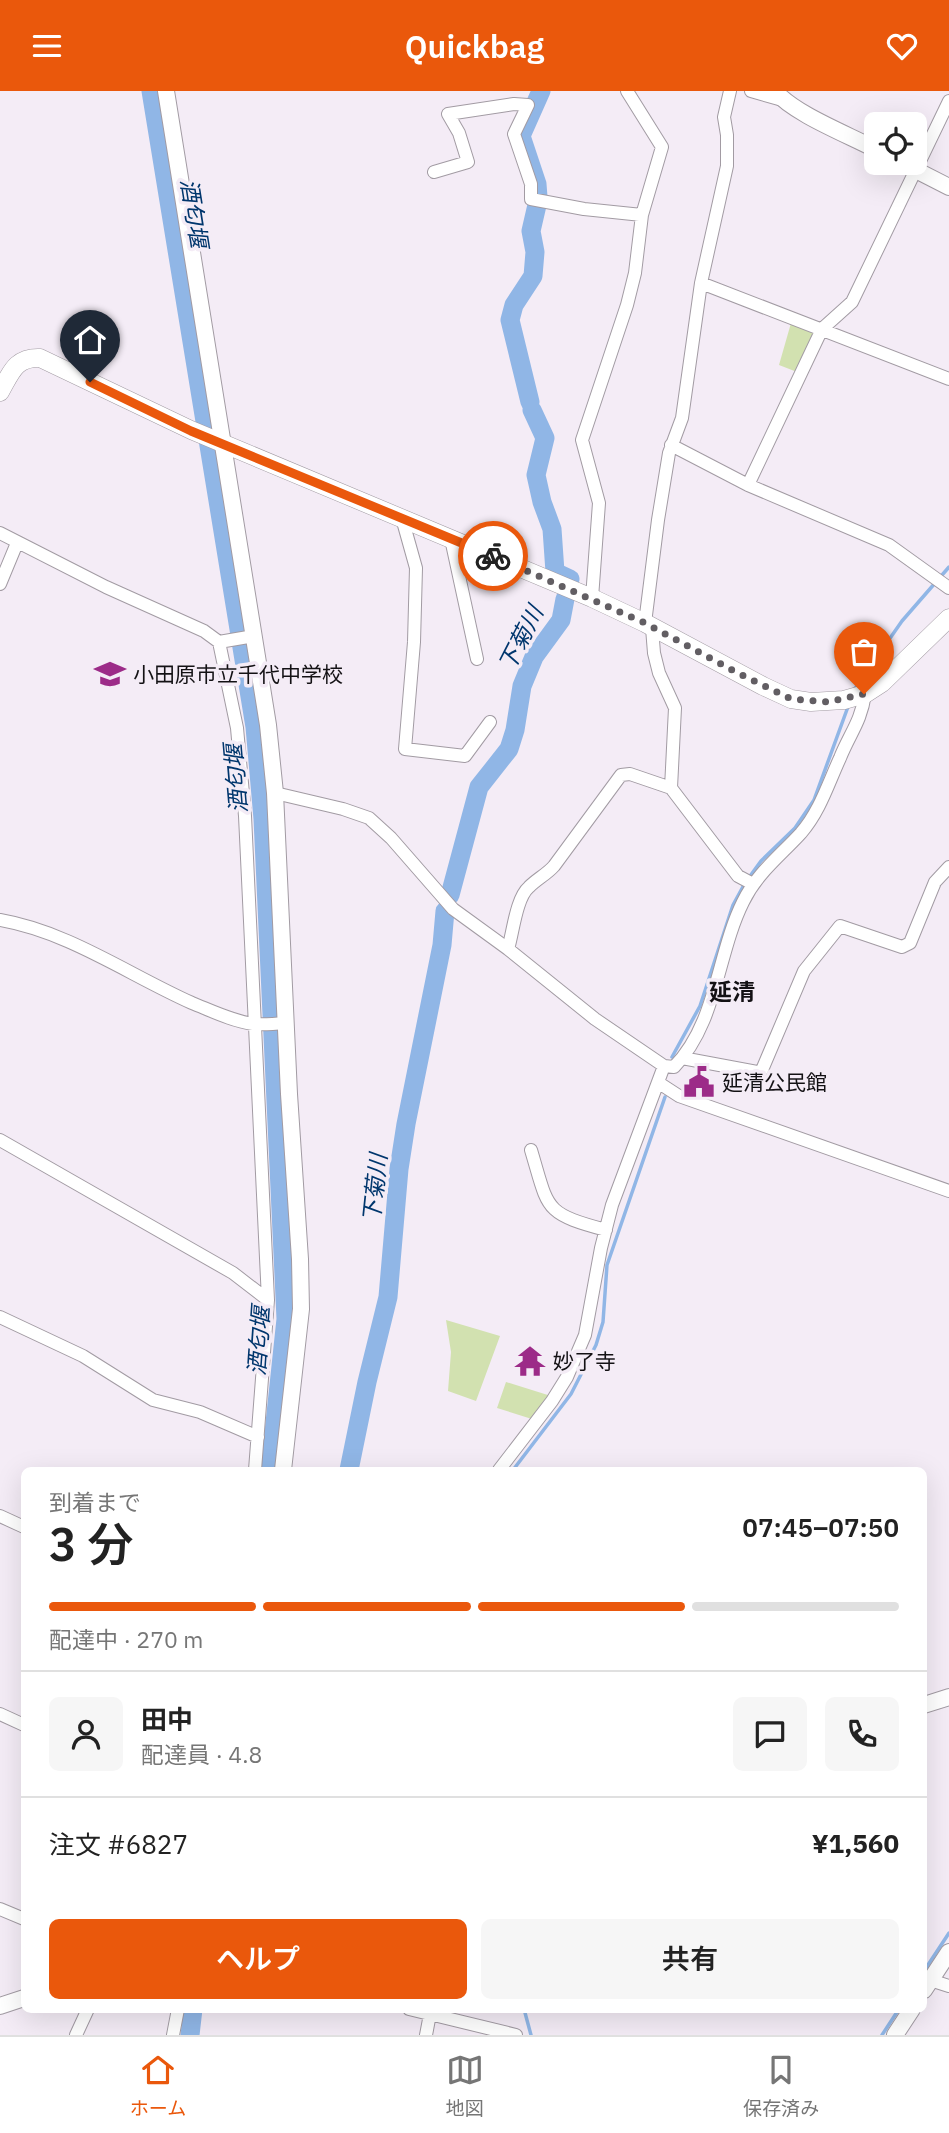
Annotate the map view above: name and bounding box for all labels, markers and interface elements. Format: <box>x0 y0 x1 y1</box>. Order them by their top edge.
text: Quickbag <box>405 25 544 67</box>
icon: menu <box>28 27 66 65</box>
icon: heart <box>883 27 921 65</box>
map controls <box>864 112 927 175</box>
button: locate <box>864 112 927 175</box>
water label: 酒匂堰 <box>175 177 216 253</box>
pin <box>60 310 120 382</box>
icon: home <box>71 321 109 359</box>
courier <box>458 521 528 591</box>
icon: bike <box>474 537 512 575</box>
water label: 下菊川 <box>491 598 550 676</box>
pin <box>834 622 894 694</box>
icon: bag <box>845 633 883 671</box>
school or university icon: 小田原市立千代中学校 <box>93 657 127 691</box>
place label: 小田原市立千代中学校 <box>133 660 343 688</box>
water label: 酒匂堰 <box>217 739 253 815</box>
district label: 延清 <box>709 976 755 1006</box>
public building icon: 延清公民館 <box>682 1065 716 1099</box>
place label: 延清公民館 <box>722 1068 827 1096</box>
water label: 下菊川 <box>355 1149 393 1224</box>
water label: 酒匂堰 <box>241 1302 276 1376</box>
temple icon: 妙了寺 <box>513 1344 547 1378</box>
place label: 妙了寺 <box>553 1347 616 1375</box>
text: 到着まで <box>49 1487 141 1517</box>
text: 07:45–07:50 <box>742 1510 899 1544</box>
text: 3 分 <box>49 1514 133 1574</box>
text: 配達中 · 270 m <box>49 1624 203 1654</box>
button: person <box>49 1697 123 1771</box>
button: chat <box>733 1697 807 1771</box>
button: phone <box>825 1697 899 1771</box>
text: 田中 <box>141 1702 193 1736</box>
text: 配達員 · 4.8 <box>141 1739 262 1769</box>
text: ¥1,560 <box>812 1826 899 1860</box>
text: 注文 #6827 <box>49 1827 188 1861</box>
button: ヘルプ <box>49 1919 467 1999</box>
button: 共有 <box>481 1919 899 1999</box>
tab: ホーム <box>130 2051 186 2120</box>
tab: 地図 <box>446 2051 484 2120</box>
tab: 保存済み <box>743 2051 819 2120</box>

